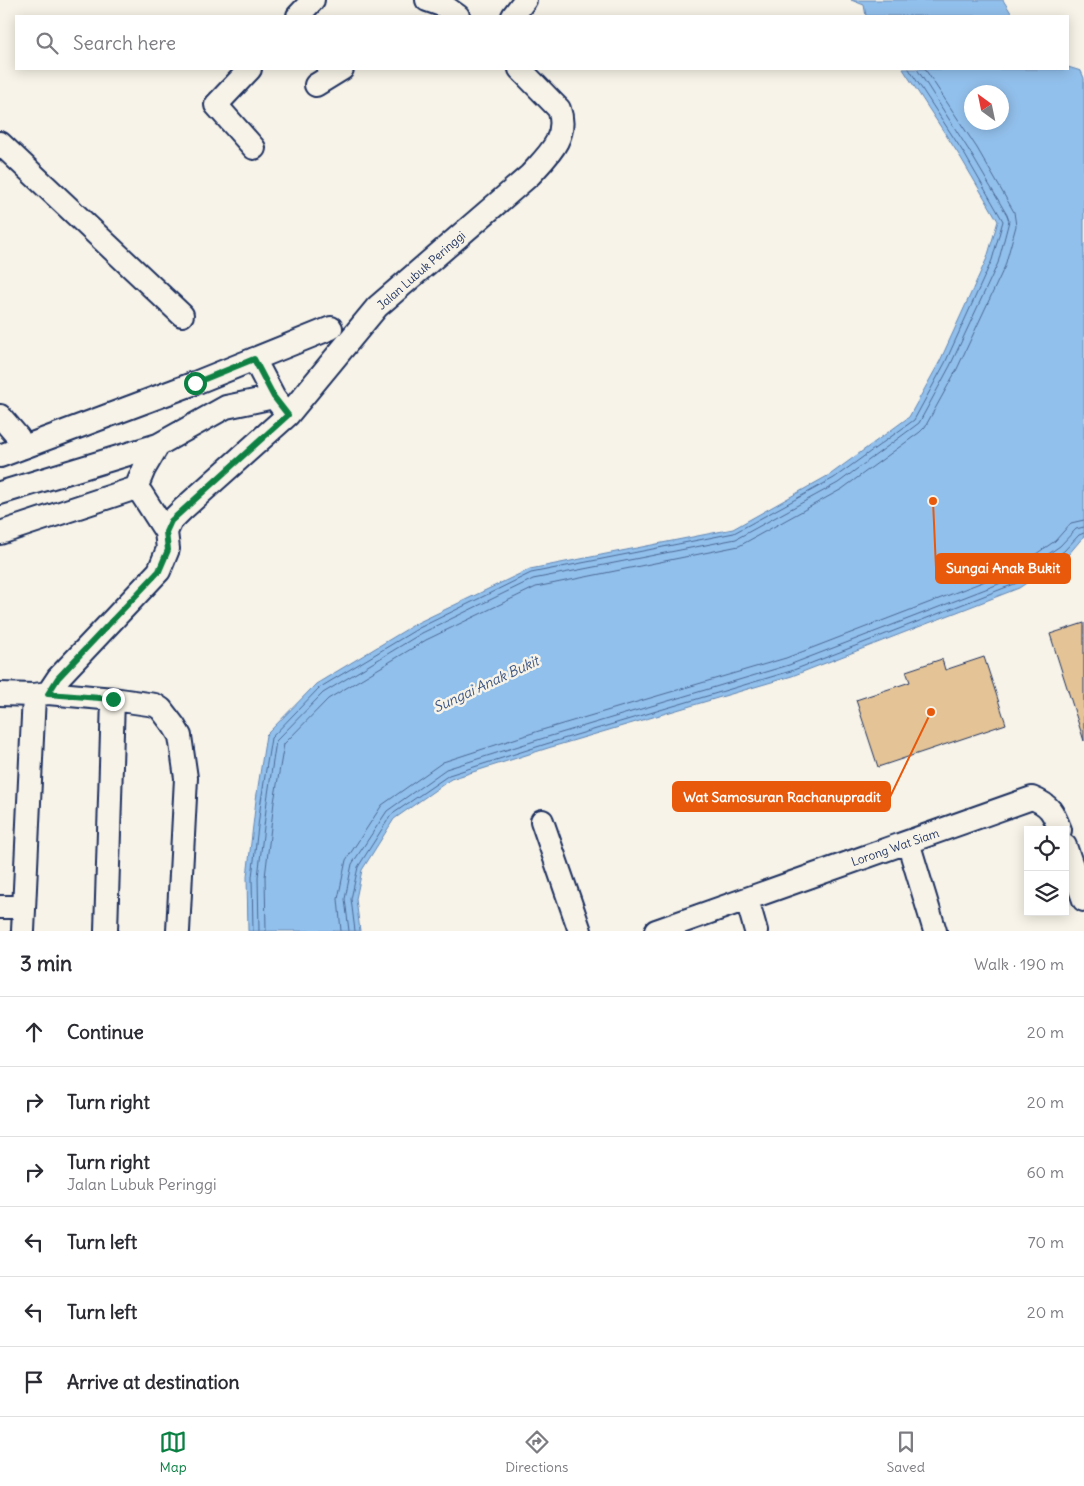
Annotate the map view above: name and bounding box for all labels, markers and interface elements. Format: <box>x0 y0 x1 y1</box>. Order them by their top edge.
search box <box>15 15 1069 70</box>
icon: search <box>33 29 61 57</box>
text: Search here <box>73 31 176 55</box>
north arrow <box>964 85 1009 130</box>
street label: Jalan Lubuk Peringgi <box>374 228 468 312</box>
route start <box>184 372 207 395</box>
callout: Sungai Anak Bukit <box>936 554 1070 583</box>
text: Sungai Anak Bukit <box>946 559 1060 577</box>
water label: Sungai Anak Bukit <box>430 651 544 716</box>
route end <box>102 688 125 711</box>
callout: Wat Samosuran Rachanupradit <box>673 782 890 811</box>
text: Wat Samosuran Rachanupradit <box>683 788 881 806</box>
street label: Lorong Wat Siam <box>849 825 941 869</box>
map controls <box>1024 826 1069 916</box>
button: locate <box>1024 826 1069 871</box>
button: layers <box>1024 871 1069 916</box>
text: 3 min <box>20 950 72 977</box>
text: Walk · 190 m <box>974 954 1064 974</box>
icon: ahead <box>20 1018 48 1046</box>
text: Continue <box>67 1020 144 1044</box>
text: 20 m <box>1027 1022 1064 1042</box>
icon: right <box>20 1088 48 1116</box>
text: Turn right <box>67 1090 150 1114</box>
text: 20 m <box>1027 1092 1064 1112</box>
text: Turn right <box>67 1150 150 1174</box>
icon: right <box>20 1158 48 1186</box>
text: 60 m <box>1026 1162 1064 1182</box>
text: Jalan Lubuk Peringgi <box>67 1174 216 1194</box>
icon: left <box>20 1228 48 1256</box>
text: Turn left <box>67 1230 137 1254</box>
text: 70 m <box>1028 1232 1064 1252</box>
icon: left <box>20 1298 48 1326</box>
text: Turn left <box>67 1300 137 1324</box>
text: 20 m <box>1027 1302 1064 1322</box>
icon: arrive <box>20 1368 48 1396</box>
text: Arrive at destination <box>67 1370 240 1394</box>
tab: Map <box>159 1428 187 1476</box>
tab: Directions <box>505 1428 568 1476</box>
tab: Saved <box>887 1428 925 1476</box>

